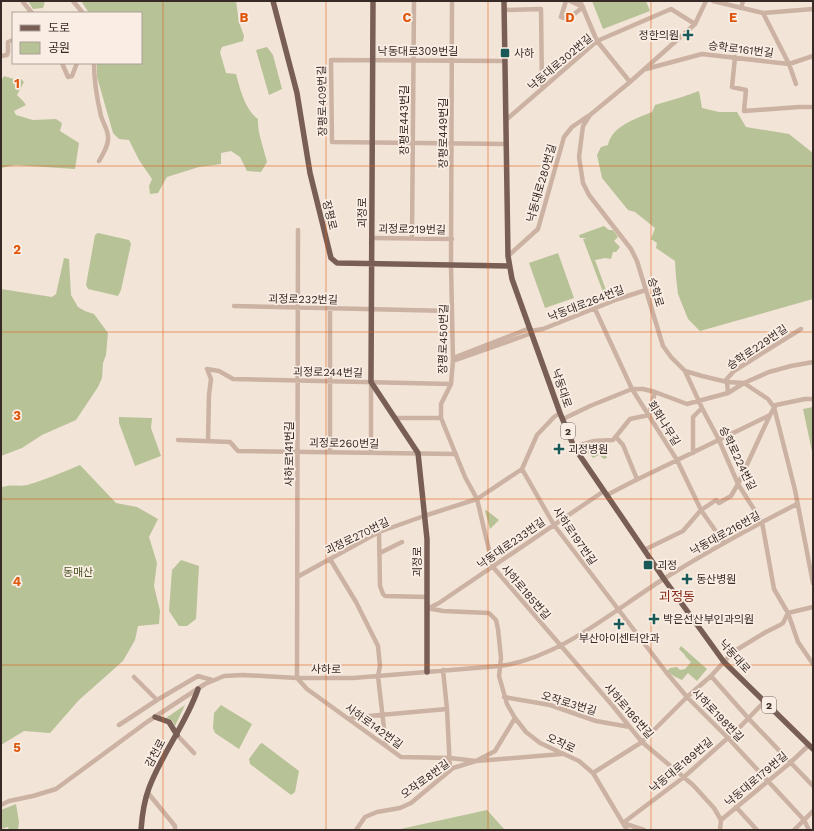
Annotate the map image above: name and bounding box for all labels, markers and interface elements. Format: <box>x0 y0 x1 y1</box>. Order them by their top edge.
text: B <box>240 10 249 25</box>
text: C <box>403 10 412 25</box>
text: D <box>565 10 575 25</box>
text: E <box>729 10 737 25</box>
legend <box>12 12 142 64</box>
text: 도로 <box>48 21 70 35</box>
place label: 정한의원 <box>639 29 679 42</box>
marker: 정한의원 <box>682 29 694 41</box>
street label: 낙동대로302번길 <box>525 32 595 93</box>
street label: 승학로161번길 <box>707 39 774 60</box>
text: 공원 <box>48 41 70 55</box>
street label: 낙동대로309번길 <box>378 45 458 58</box>
marker: 사하 <box>499 47 511 59</box>
place label: 사하 <box>514 47 534 60</box>
street label: 장평로409번길 <box>315 65 330 137</box>
text: 1 <box>14 76 20 91</box>
street label: 장평로443번길 <box>398 85 411 155</box>
street label: 장평로449번길 <box>437 98 450 168</box>
street label: 낙동대로280번길 <box>524 143 559 224</box>
street label: 괴정로 <box>356 198 369 228</box>
street label: 장평로 <box>320 199 339 231</box>
street label: 괴정로219번길 <box>378 222 446 237</box>
text: 2 <box>13 242 21 257</box>
street label: 승학로 <box>645 276 666 309</box>
street label: 낙동대로264번길 <box>546 283 626 324</box>
street label: 괴정로232번길 <box>268 292 338 307</box>
street label: 장평로450번길 <box>436 304 451 374</box>
street label: 승학로229번길 <box>725 322 790 372</box>
street label: 괴정로244번길 <box>293 365 363 380</box>
street label: 낙동대로 <box>549 367 574 409</box>
street label: 회화나무길 <box>645 398 682 448</box>
text: 3 <box>13 408 21 423</box>
street label: 사하로141번길 <box>283 421 296 487</box>
road number: 2 <box>561 423 575 439</box>
street label: 승학로224번길 <box>716 424 759 492</box>
street label: 괴정로260번길 <box>309 436 379 451</box>
marker: 괴정병원 <box>553 443 565 455</box>
place label: 괴정병원 <box>568 443 608 456</box>
street label: 사하로197번길 <box>550 505 599 568</box>
street label: 낙동대로216번길 <box>688 509 763 558</box>
street label: 괴정로270번길 <box>323 515 391 558</box>
street label: 낙동대로233번길 <box>475 515 548 572</box>
street label: 괴정로 <box>411 547 424 577</box>
marker: 괴정 <box>642 559 654 571</box>
place label: 괴정 <box>657 559 677 572</box>
street label: 사하로185번길 <box>498 562 553 622</box>
park label: 동매산 <box>63 566 93 579</box>
marker: 동산병원 <box>681 573 693 585</box>
place label: 동산병원 <box>696 573 736 586</box>
text: 4 <box>13 574 22 589</box>
district label: 괴정동 <box>659 589 695 604</box>
marker: 박은선산부인과의원 <box>648 613 660 625</box>
place label: 박은선산부인과의원 <box>663 613 754 626</box>
marker: 부산아이센터안과 <box>613 618 625 630</box>
place label: 부산아이센터안과 <box>579 632 659 645</box>
street label: 낙동대로 <box>716 637 753 676</box>
street label: 사하로 <box>311 663 341 676</box>
street label: 사하로186번길 <box>601 681 656 741</box>
street label: 사하로198번길 <box>689 686 746 744</box>
street label: 오작로3번길 <box>540 689 598 718</box>
road number: 2 <box>762 697 776 713</box>
street label: 사하로142번길 <box>342 701 405 752</box>
street label: 오작로 <box>544 731 577 756</box>
street label: 낙동대로189번길 <box>647 735 716 796</box>
street label: 감천로 <box>143 737 168 770</box>
text: 5 <box>13 740 21 755</box>
street label: 낙동대로179번길 <box>722 749 790 809</box>
street label: 오작로8번길 <box>398 757 452 802</box>

